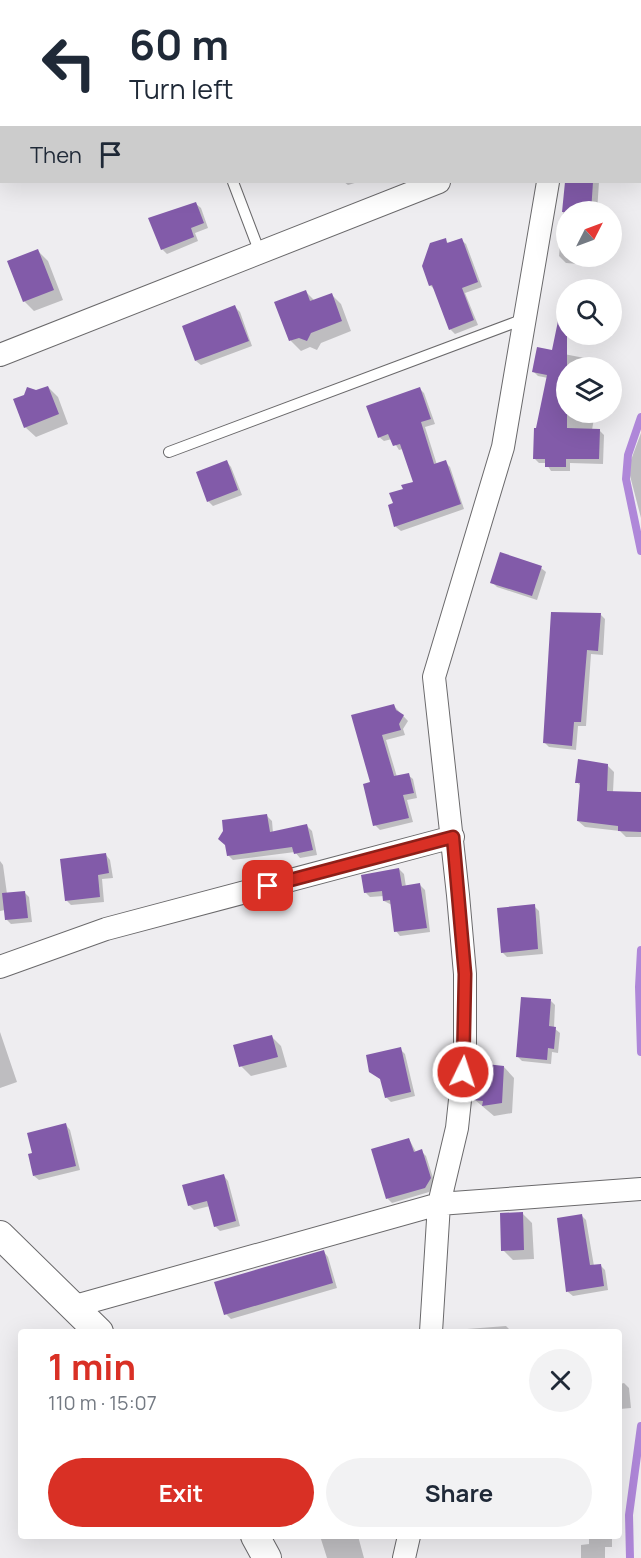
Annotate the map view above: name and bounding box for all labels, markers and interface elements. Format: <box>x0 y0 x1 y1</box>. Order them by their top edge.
text: 60 m <box>129 15 229 73</box>
icon: left <box>30 24 108 102</box>
text: Turn left <box>129 70 233 107</box>
icon: arrive <box>94 138 127 171</box>
text: Then <box>30 140 82 170</box>
north arrow <box>556 201 622 267</box>
map controls <box>556 201 622 423</box>
button: search <box>556 279 622 345</box>
button: layers <box>556 357 622 423</box>
pin <box>242 860 293 911</box>
icon: arrive <box>251 869 284 902</box>
position arrow <box>431 1040 495 1104</box>
text: 1 min <box>48 1342 136 1391</box>
button: close <box>529 1349 592 1412</box>
text: 110 m · 15:07 <box>48 1389 157 1416</box>
button: Exit <box>48 1458 314 1527</box>
button: Share <box>326 1458 592 1527</box>

